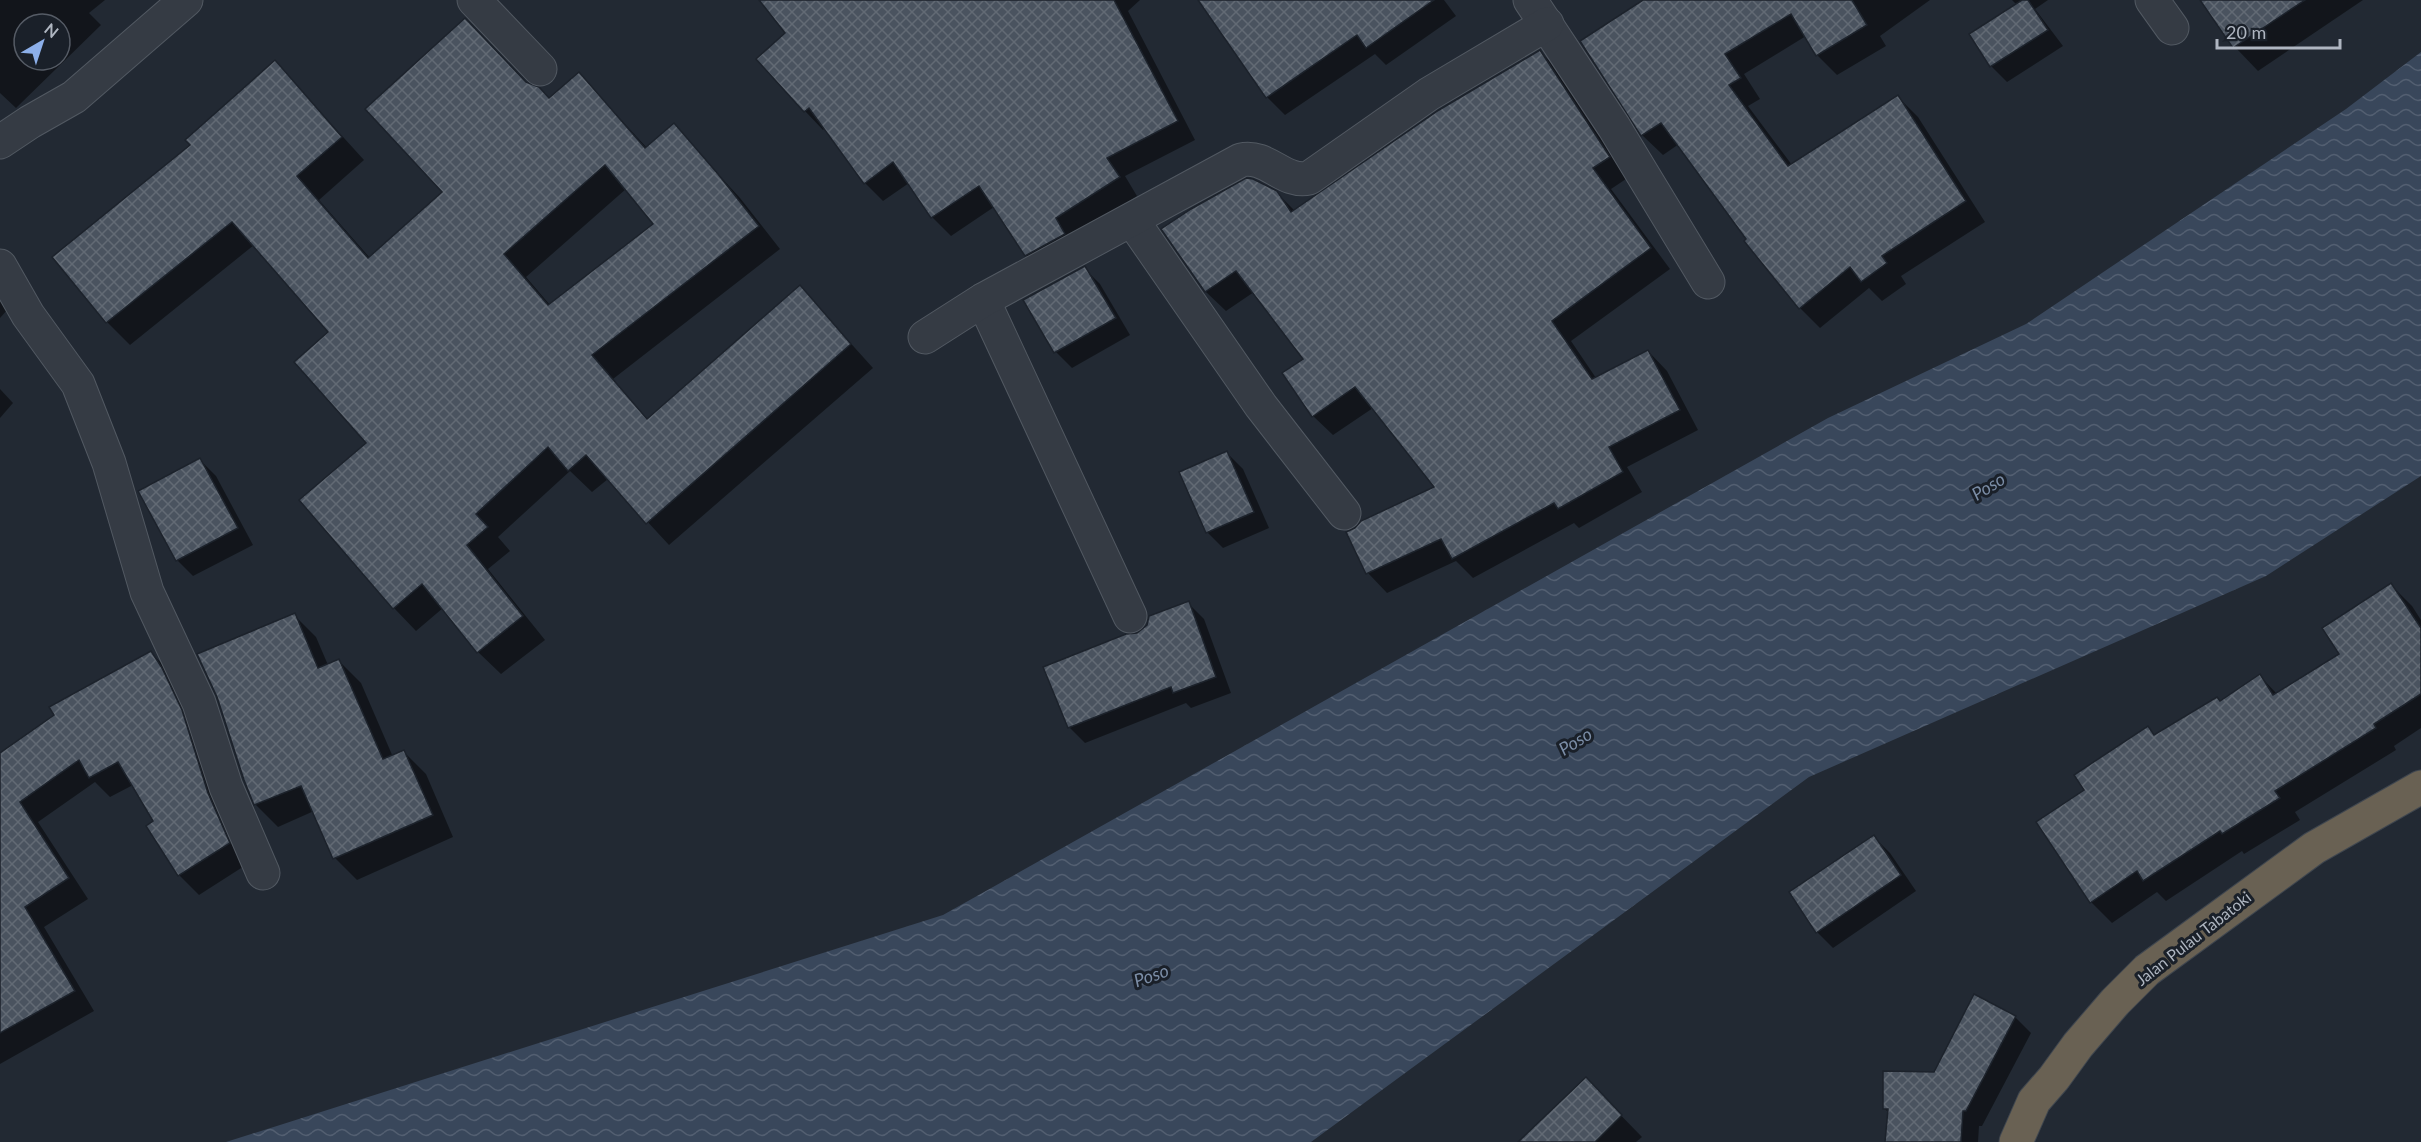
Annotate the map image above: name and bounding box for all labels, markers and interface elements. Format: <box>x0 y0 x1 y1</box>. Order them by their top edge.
north arrow <box>12 12 72 72</box>
scale bar <box>2217 12 2340 50</box>
text: N <box>41 19 63 41</box>
text: 20 m <box>2226 21 2266 43</box>
water label: Poso <box>1967 467 2009 505</box>
water label: Poso <box>1554 722 1596 760</box>
street label: Jalan Pulau Tabatoki <box>2132 887 2254 989</box>
water label: Poso <box>1131 959 1171 991</box>

